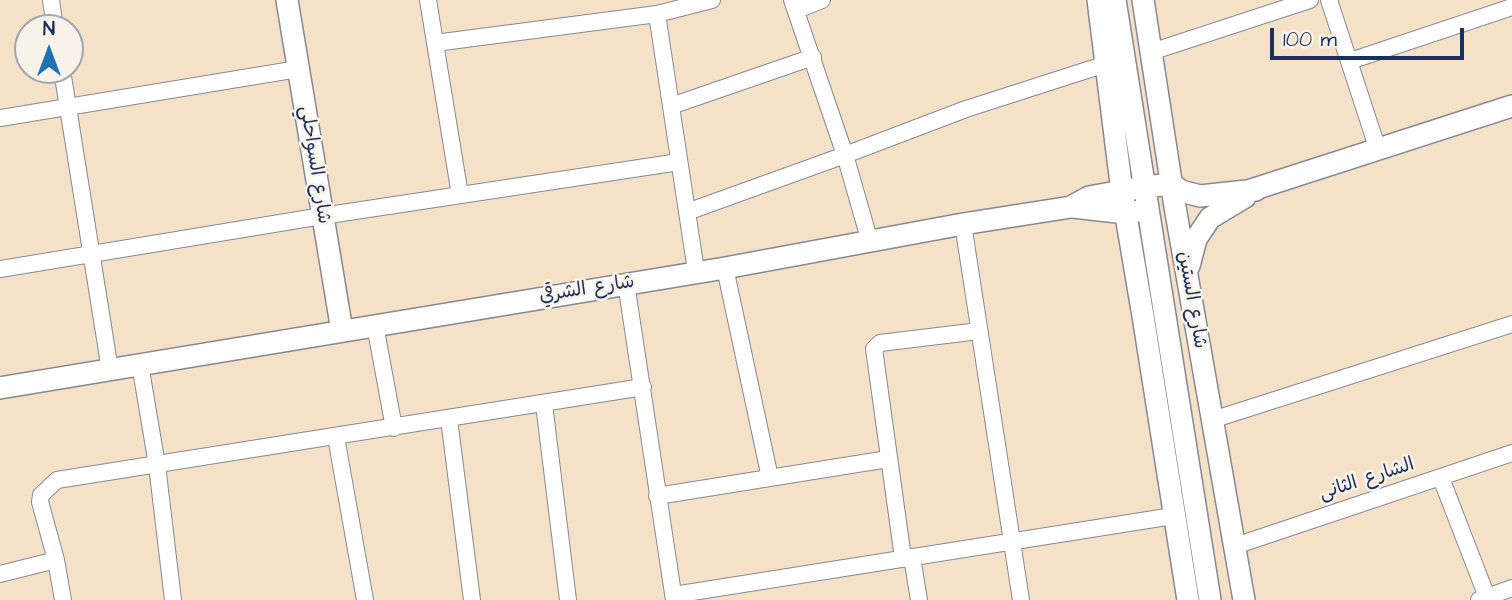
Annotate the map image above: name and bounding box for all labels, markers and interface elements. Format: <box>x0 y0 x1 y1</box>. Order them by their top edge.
north arrow <box>14 14 84 84</box>
scale bar <box>1274 14 1468 58</box>
text: N <box>43 16 55 43</box>
text: 100 m <box>1283 25 1337 54</box>
street label: شارع السواحلي <box>293 104 335 226</box>
street label: شارع الستين <box>1171 249 1211 351</box>
street label: شارع الشرقي <box>538 271 636 309</box>
street label: الشارع الثانى <box>1317 454 1417 506</box>

